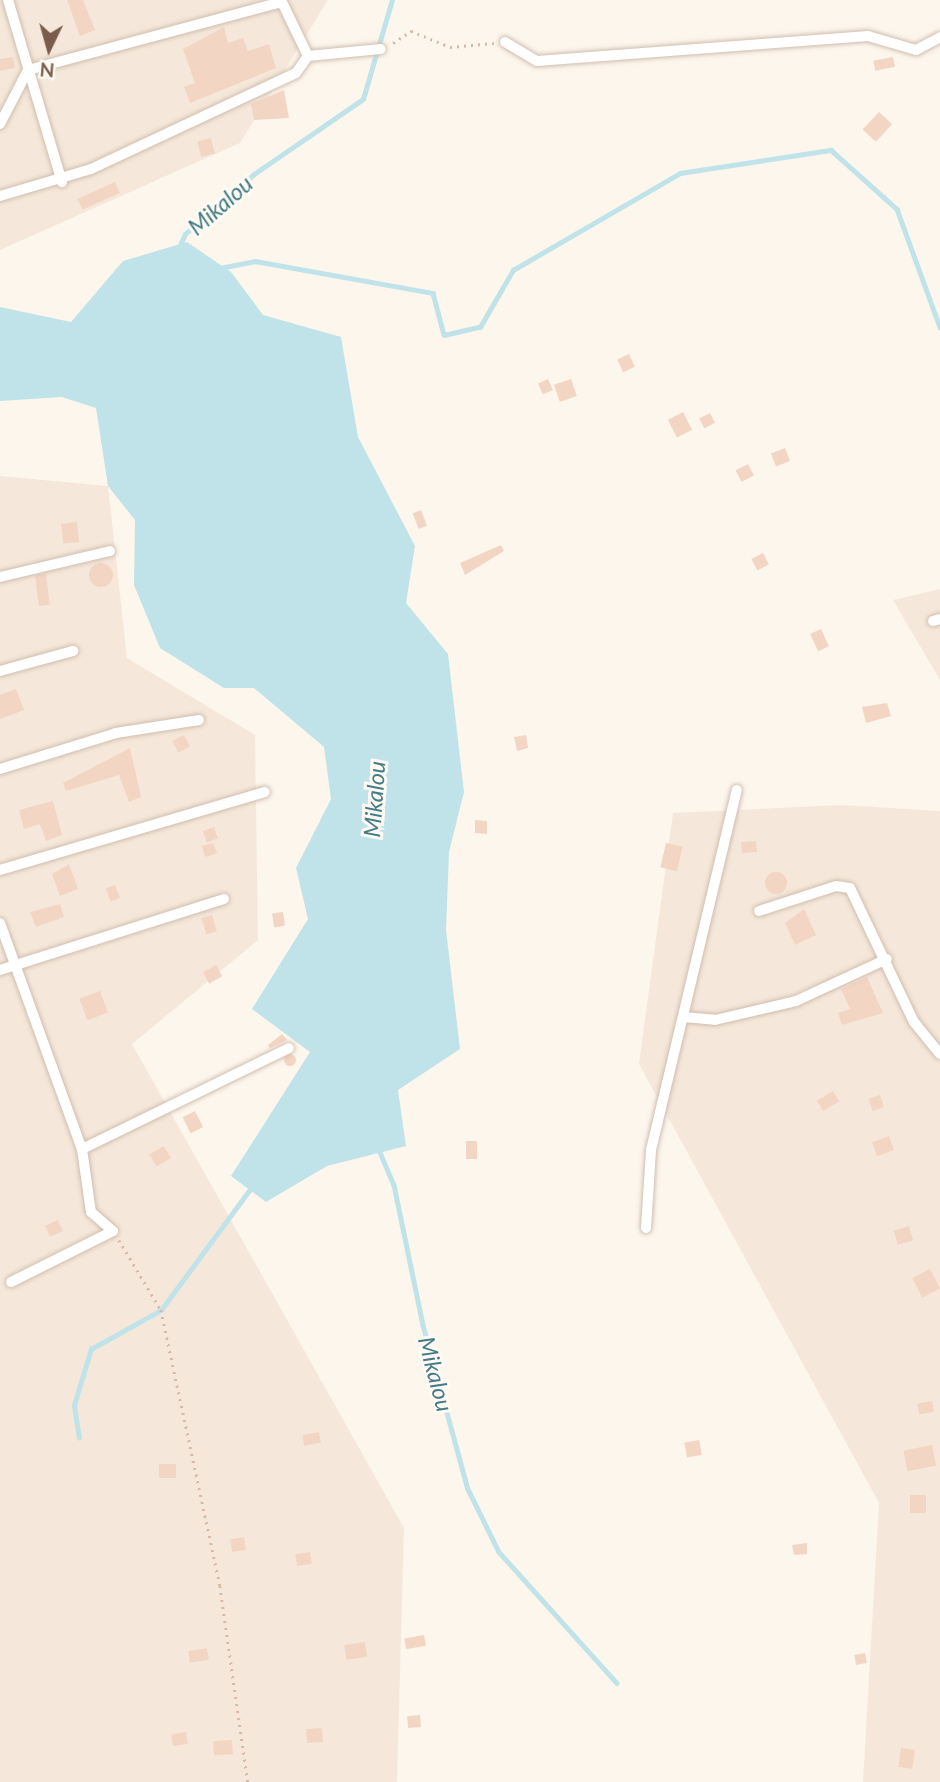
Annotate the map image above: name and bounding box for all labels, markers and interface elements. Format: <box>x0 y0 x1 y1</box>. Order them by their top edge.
north arrow <box>14 14 84 84</box>
text: N <box>39 58 55 83</box>
water label: Mikalou <box>182 170 258 240</box>
water label: Mikalou <box>358 760 390 838</box>
water label: Mikalou <box>413 1334 459 1414</box>

